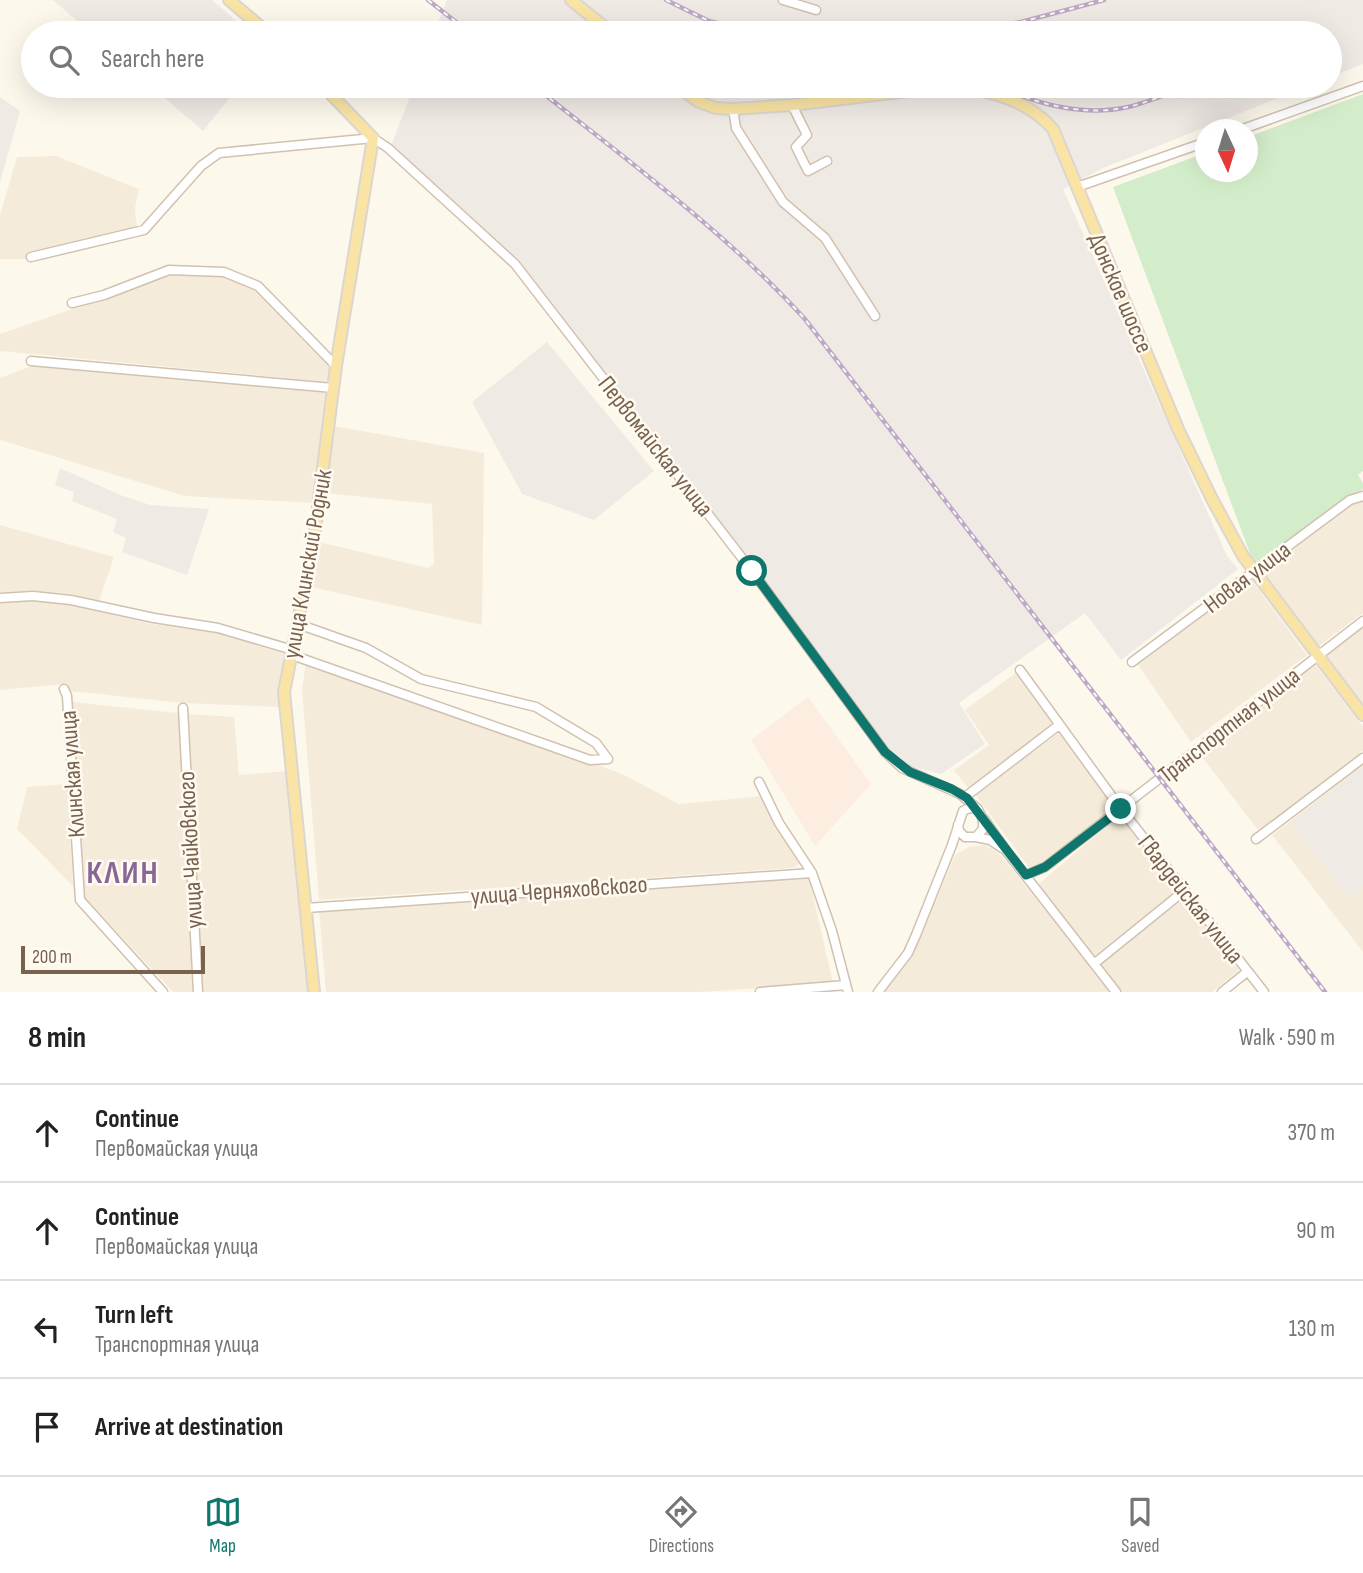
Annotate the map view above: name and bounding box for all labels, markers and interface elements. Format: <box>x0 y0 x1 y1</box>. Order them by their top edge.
search box <box>21 21 1342 98</box>
icon: search <box>45 41 83 79</box>
text: Search here <box>101 44 204 75</box>
north arrow <box>1195 119 1258 182</box>
street label: Донское шоссе <box>1082 229 1159 357</box>
street label: Первомайская улица <box>592 370 720 522</box>
street label: улица Клинский Родник <box>277 466 339 661</box>
street label: Новая улица <box>1198 535 1297 620</box>
route start <box>736 555 767 586</box>
street label: Транспортная улица <box>1153 661 1306 790</box>
street label: Клинская улица <box>54 709 91 838</box>
street label: улица Чайковского <box>172 771 209 929</box>
route end <box>1105 793 1136 824</box>
street label: Гвардейская улица <box>1131 829 1250 969</box>
district label: КЛИН <box>86 854 160 893</box>
street label: улица Черняховского <box>470 870 648 911</box>
scale bar <box>21 943 205 975</box>
text: 200 m <box>32 946 72 969</box>
text: 8 min <box>28 1020 86 1056</box>
text: Walk · 590 m <box>1239 1024 1335 1052</box>
text: Continue <box>95 1104 179 1135</box>
icon: ahead <box>28 1114 66 1152</box>
text: 370 m <box>1288 1119 1335 1147</box>
text: Первомайская улица <box>95 1135 258 1163</box>
text: Continue <box>95 1202 179 1233</box>
icon: ahead <box>28 1212 66 1250</box>
text: 90 m <box>1296 1217 1335 1245</box>
text: Первомайская улица <box>95 1233 258 1261</box>
text: Turn left <box>95 1300 173 1331</box>
icon: left <box>28 1310 66 1348</box>
text: 130 m <box>1289 1315 1335 1343</box>
text: Транспортная улица <box>95 1331 259 1359</box>
icon: arrive <box>28 1408 66 1446</box>
text: Arrive at destination <box>95 1412 283 1443</box>
tab: Map <box>204 1493 242 1558</box>
tab: Directions <box>649 1493 714 1558</box>
tab: Saved <box>1121 1493 1159 1558</box>

